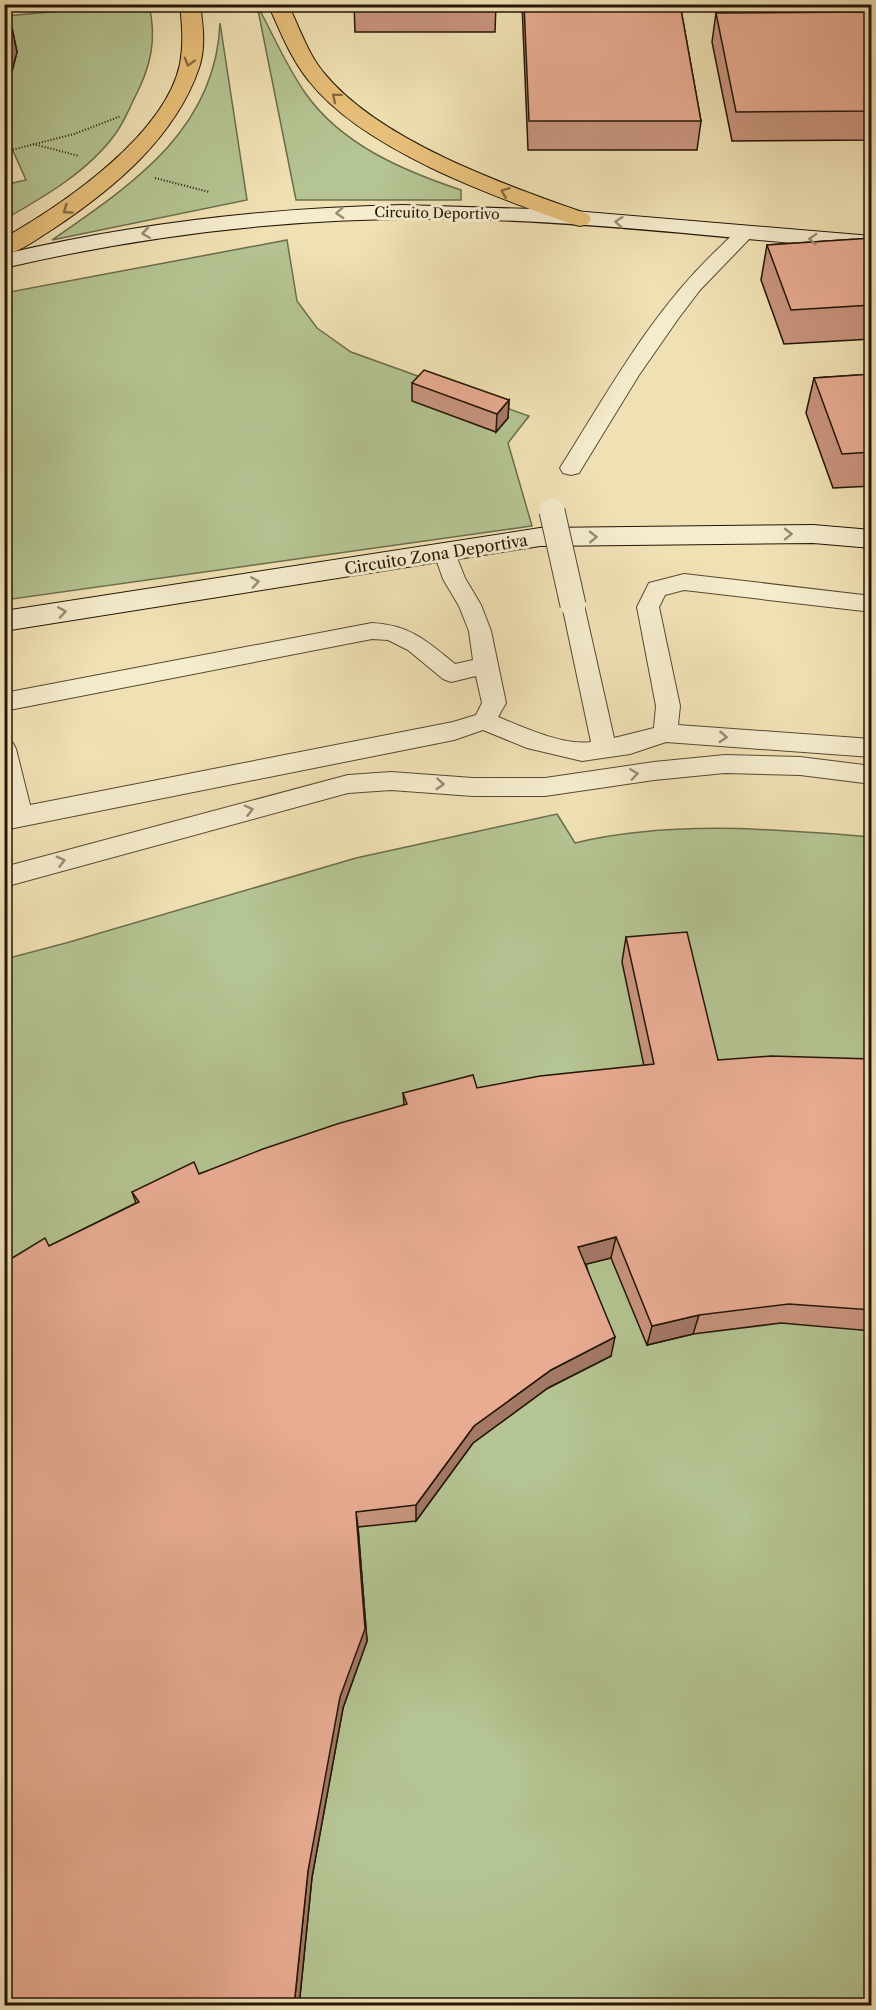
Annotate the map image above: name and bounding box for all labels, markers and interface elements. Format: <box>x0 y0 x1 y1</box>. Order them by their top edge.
one-way arrow <box>183 57 196 67</box>
one-way arrow <box>332 93 343 104</box>
one-way arrow <box>500 187 511 200</box>
one-way arrow <box>63 203 74 214</box>
street label: Circuito Deportivo <box>374 203 500 223</box>
one-way arrow <box>336 207 345 220</box>
one-way arrow <box>614 216 623 229</box>
one-way arrow <box>142 226 152 239</box>
one-way arrow <box>809 233 818 246</box>
one-way arrow <box>784 528 793 540</box>
street label: Circuito Zona Deportiva <box>343 530 530 578</box>
one-way arrow <box>589 531 598 543</box>
one-way arrow <box>250 577 260 589</box>
one-way arrow <box>58 607 67 619</box>
one-way arrow <box>719 730 728 743</box>
one-way arrow <box>629 768 639 781</box>
one-way arrow <box>436 778 445 791</box>
one-way arrow <box>244 805 254 818</box>
one-way arrow <box>56 856 66 869</box>

